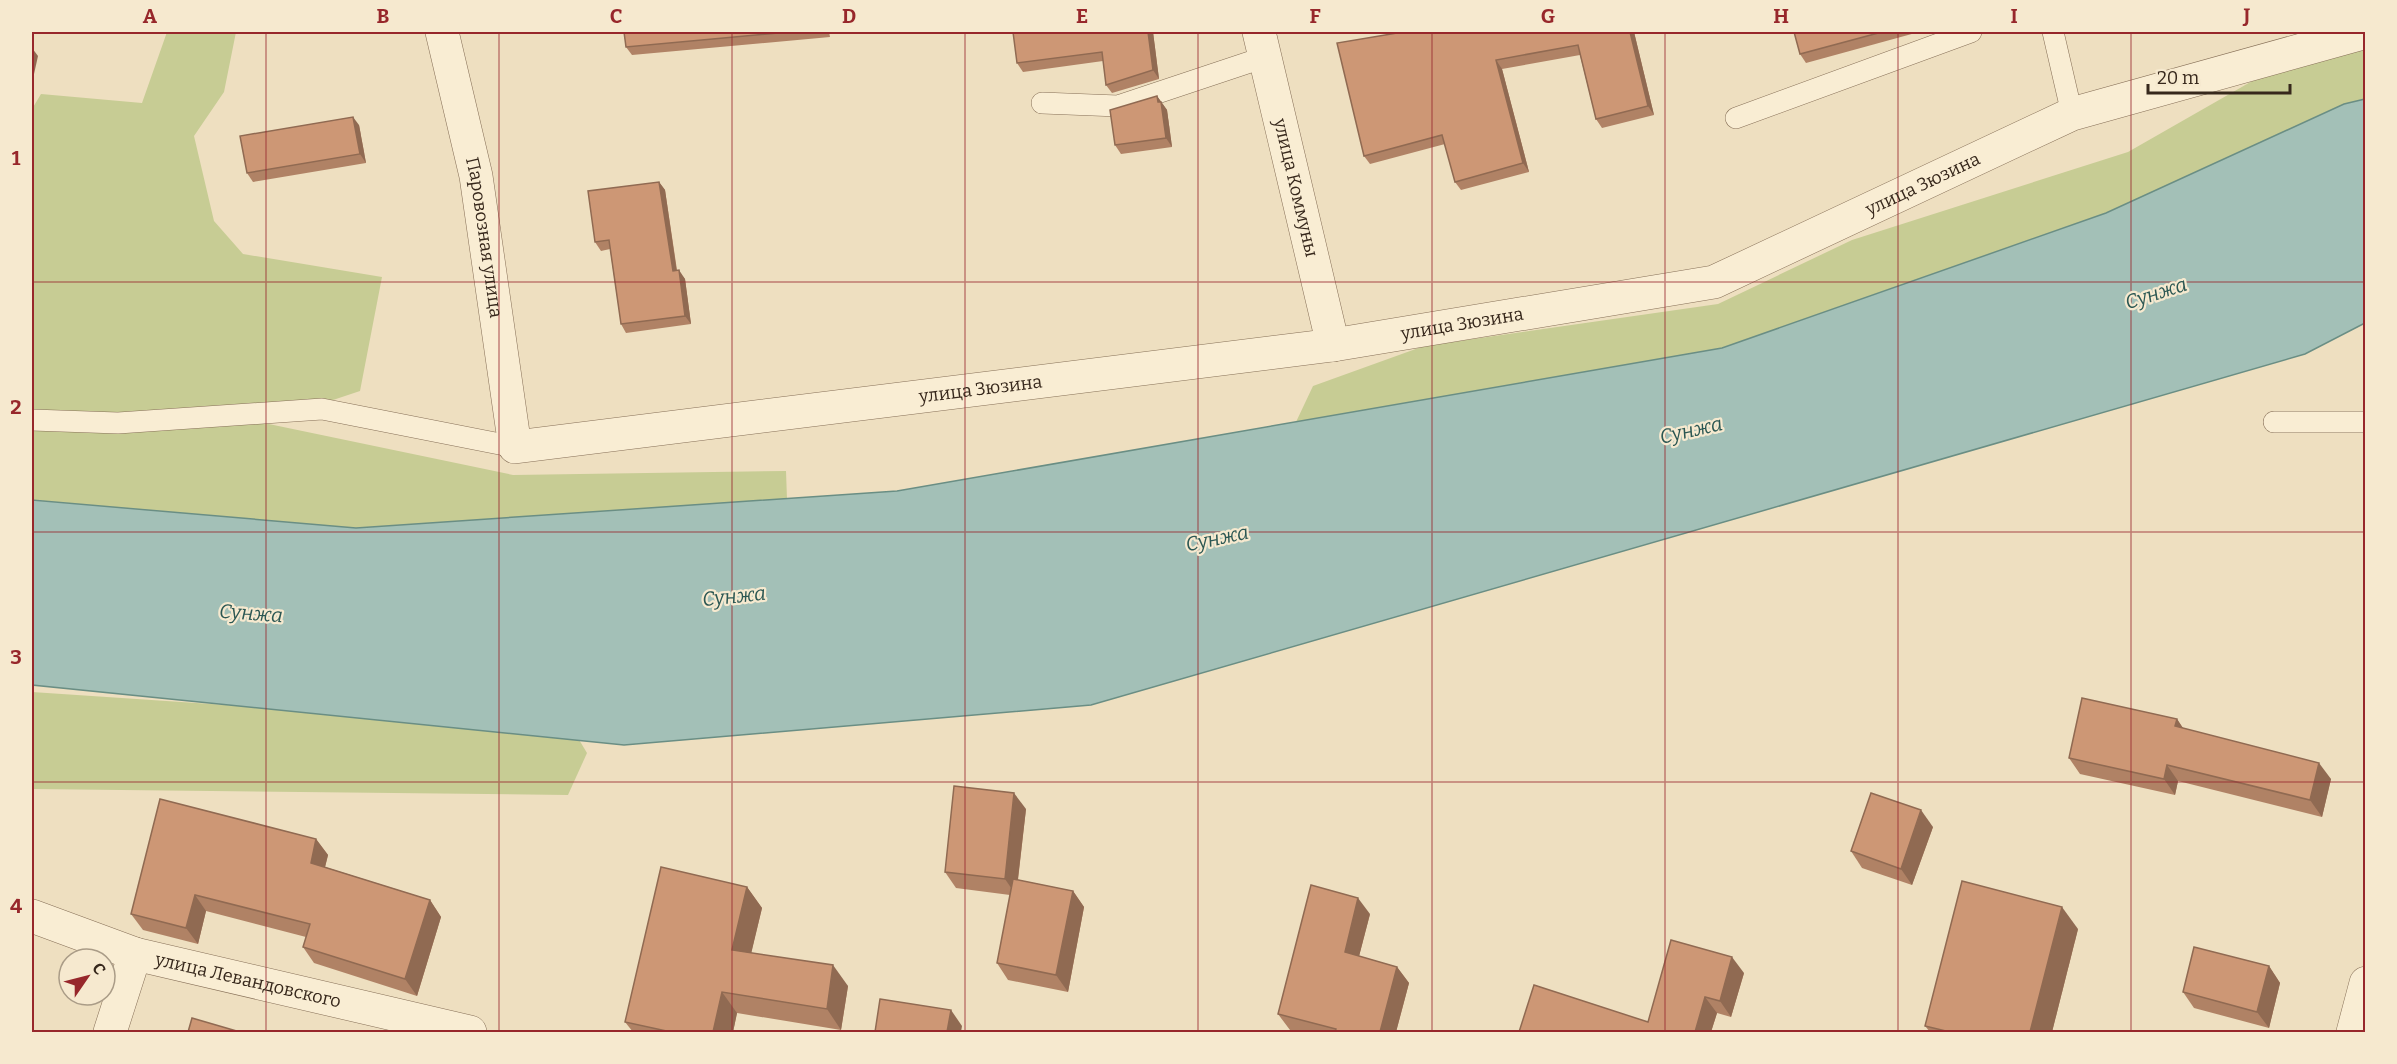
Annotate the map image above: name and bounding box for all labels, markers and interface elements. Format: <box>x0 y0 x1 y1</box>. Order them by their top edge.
text: A <box>143 4 158 28</box>
text: B <box>377 4 390 28</box>
text: C <box>610 4 622 28</box>
text: D <box>842 4 856 28</box>
text: E <box>1076 4 1088 28</box>
text: F <box>1309 4 1321 28</box>
text: G <box>1541 4 1555 28</box>
text: H <box>1773 4 1789 28</box>
text: I <box>2010 4 2018 28</box>
text: J <box>2243 4 2251 28</box>
scale bar <box>2148 57 2290 95</box>
text: 20 m <box>2157 67 2199 89</box>
street label: улица Коммуны <box>1269 115 1323 259</box>
text: 1 <box>12 146 21 170</box>
street label: улица Зюзина <box>1861 148 1984 221</box>
street label: Паровозная улица <box>461 155 507 319</box>
water label: Сунжа <box>2122 272 2190 314</box>
street label: улица Зюзина <box>1398 303 1525 345</box>
street label: улица Зюзина <box>917 370 1044 408</box>
text: 2 <box>10 395 22 419</box>
water label: Сунжа <box>1657 411 1725 449</box>
water label: Сунжа <box>1183 520 1251 556</box>
water label: Сунжа <box>701 581 767 611</box>
water label: Сунжа <box>218 599 284 627</box>
text: 3 <box>10 645 22 669</box>
text: 4 <box>10 894 22 918</box>
north arrow <box>57 947 117 1007</box>
street label: улица Левандовского <box>152 948 343 1013</box>
text: С <box>88 959 110 978</box>

